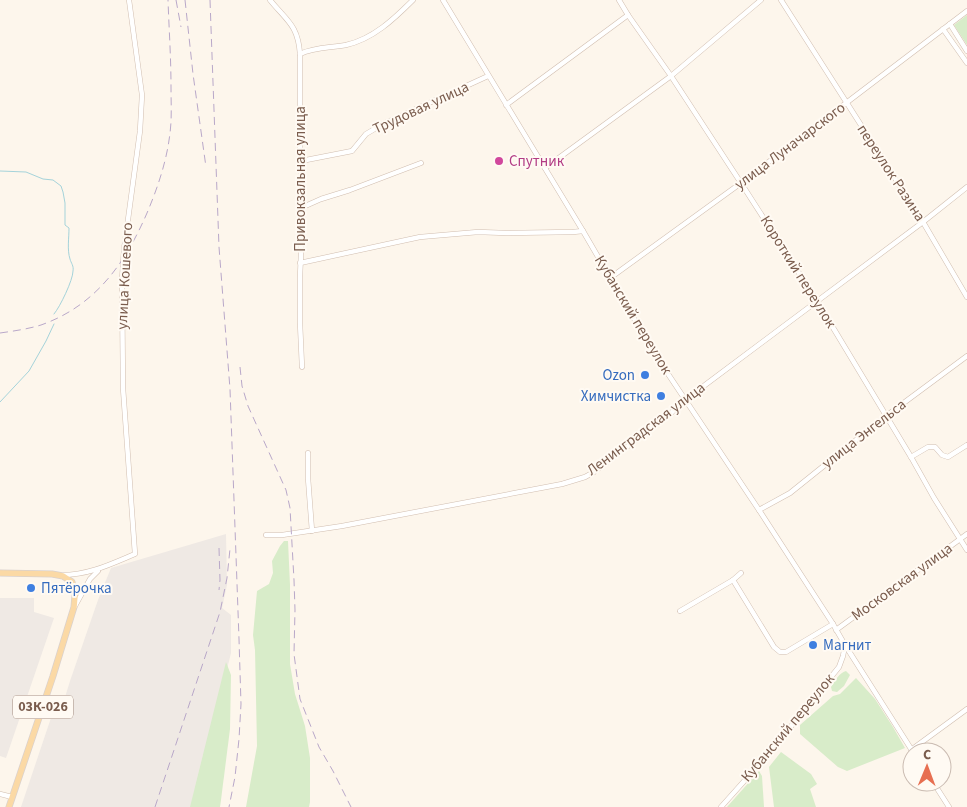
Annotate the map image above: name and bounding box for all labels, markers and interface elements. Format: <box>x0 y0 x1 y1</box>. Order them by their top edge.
street label: Трудовая улица <box>369 77 473 139</box>
street label: улица Луначарского <box>730 97 850 195</box>
street label: Привокзальная улица <box>290 106 311 252</box>
street label: переулок Разина <box>852 120 930 226</box>
place label: Спутник <box>509 151 565 172</box>
marker: Спутник <box>493 155 505 167</box>
street label: Короткий переулок <box>755 212 841 333</box>
street label: улица Кошевого <box>112 222 138 330</box>
street label: Кубанский переулок <box>589 251 677 379</box>
place label: Ozon <box>603 365 635 386</box>
marker: Ozon <box>639 369 651 381</box>
street label: Ленинградская улица <box>582 377 710 481</box>
place label: Химчистка <box>581 386 651 407</box>
marker: Химчистка <box>655 390 667 402</box>
street label: улица Энгельса <box>817 394 911 474</box>
street label: Московская улица <box>847 538 957 626</box>
place label: Пятёрочка <box>41 578 112 599</box>
marker: Пятёрочка <box>25 582 37 594</box>
place label: Магнит <box>823 635 872 656</box>
marker: Магнит <box>807 639 819 651</box>
street label: Кубанский переулок <box>736 669 840 787</box>
road number: 03К-026 <box>13 696 73 719</box>
north arrow <box>902 742 952 792</box>
text: С <box>923 745 931 765</box>

